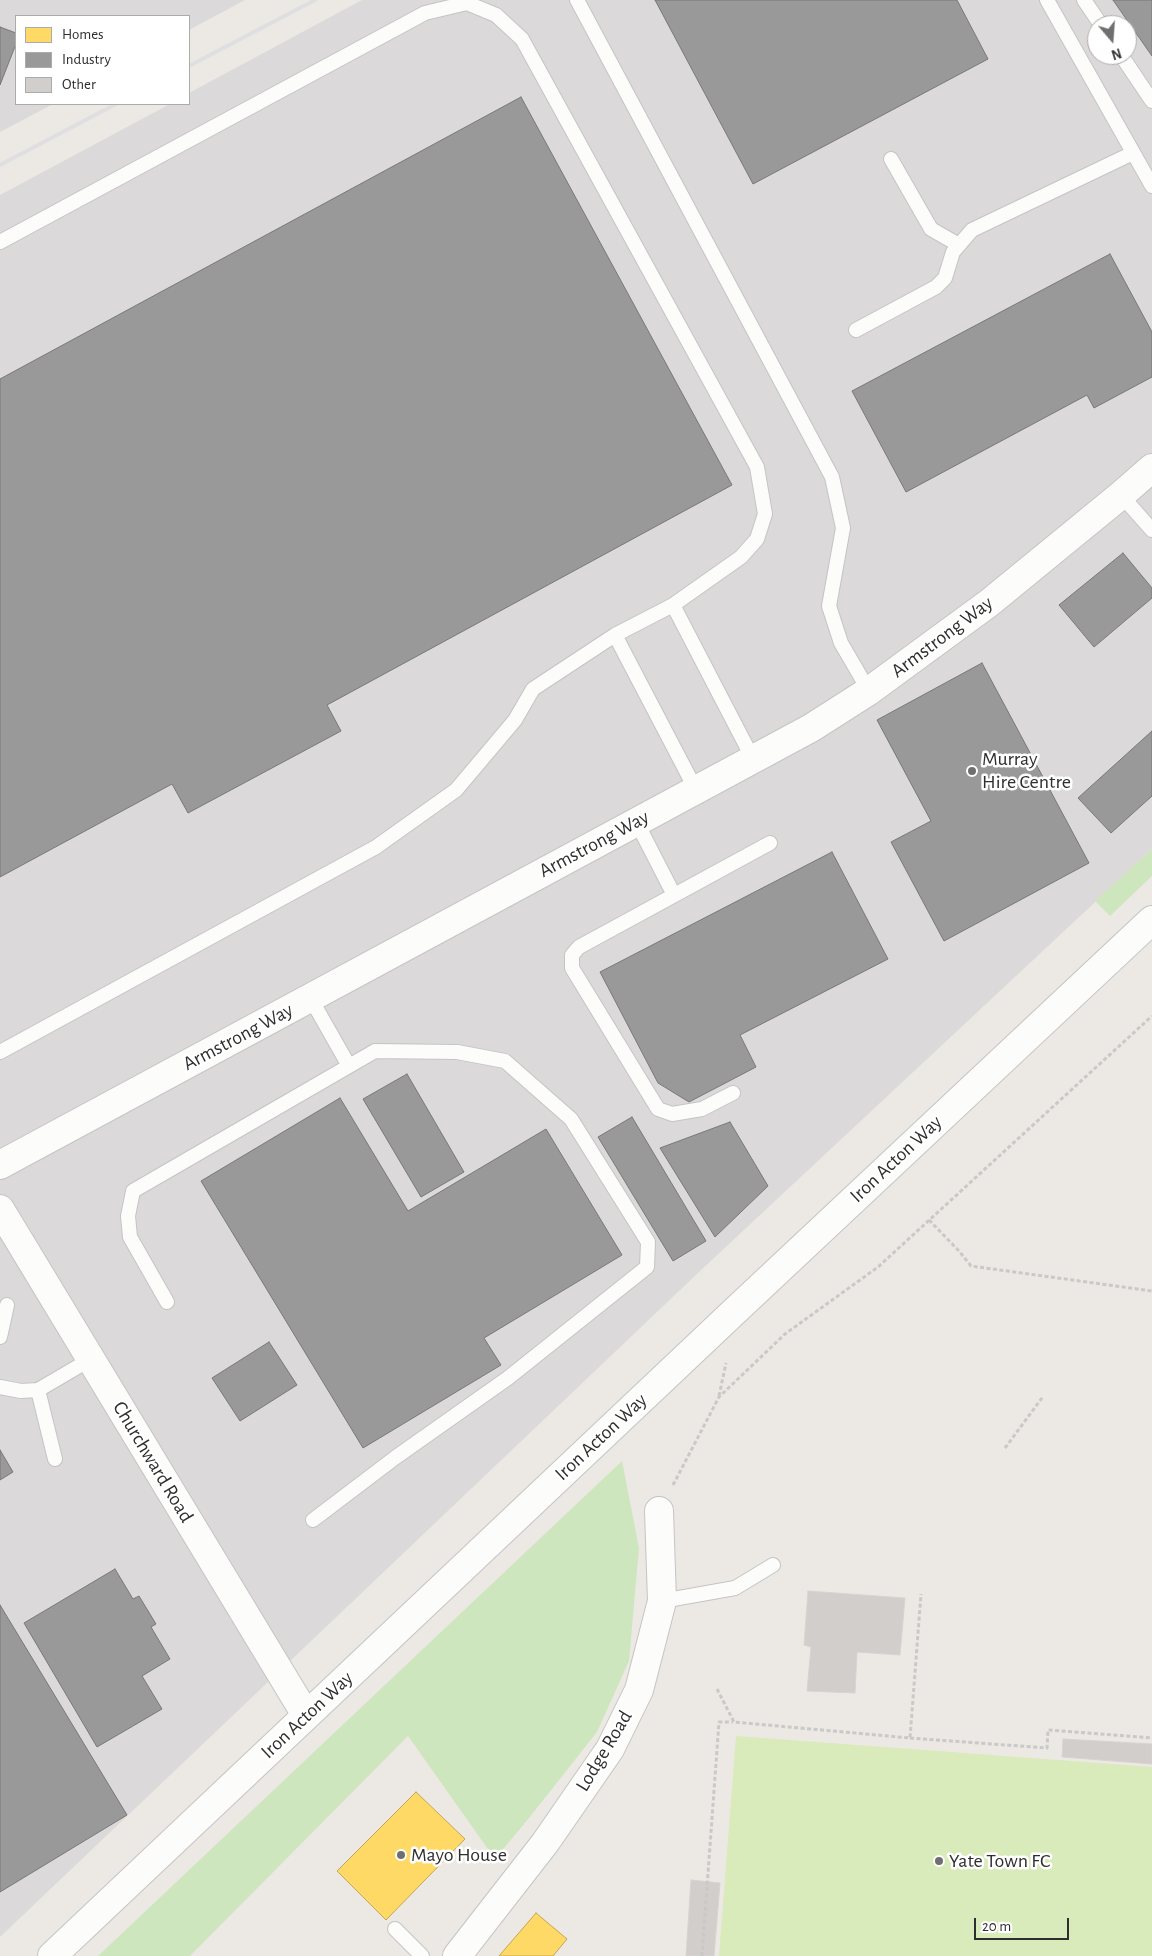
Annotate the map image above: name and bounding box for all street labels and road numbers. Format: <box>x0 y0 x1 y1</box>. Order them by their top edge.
street label: Armstrong Way <box>886 591 998 683</box>
street label: Armstrong Way <box>535 805 653 883</box>
street label: Armstrong Way <box>179 998 297 1076</box>
street label: Iron Acton Way <box>845 1110 947 1208</box>
street label: Iron Acton Way <box>550 1388 652 1486</box>
street label: Churchward Road <box>107 1397 199 1527</box>
street label: Iron Acton Way <box>256 1666 358 1764</box>
street label: Lodge Road <box>570 1706 638 1796</box>

